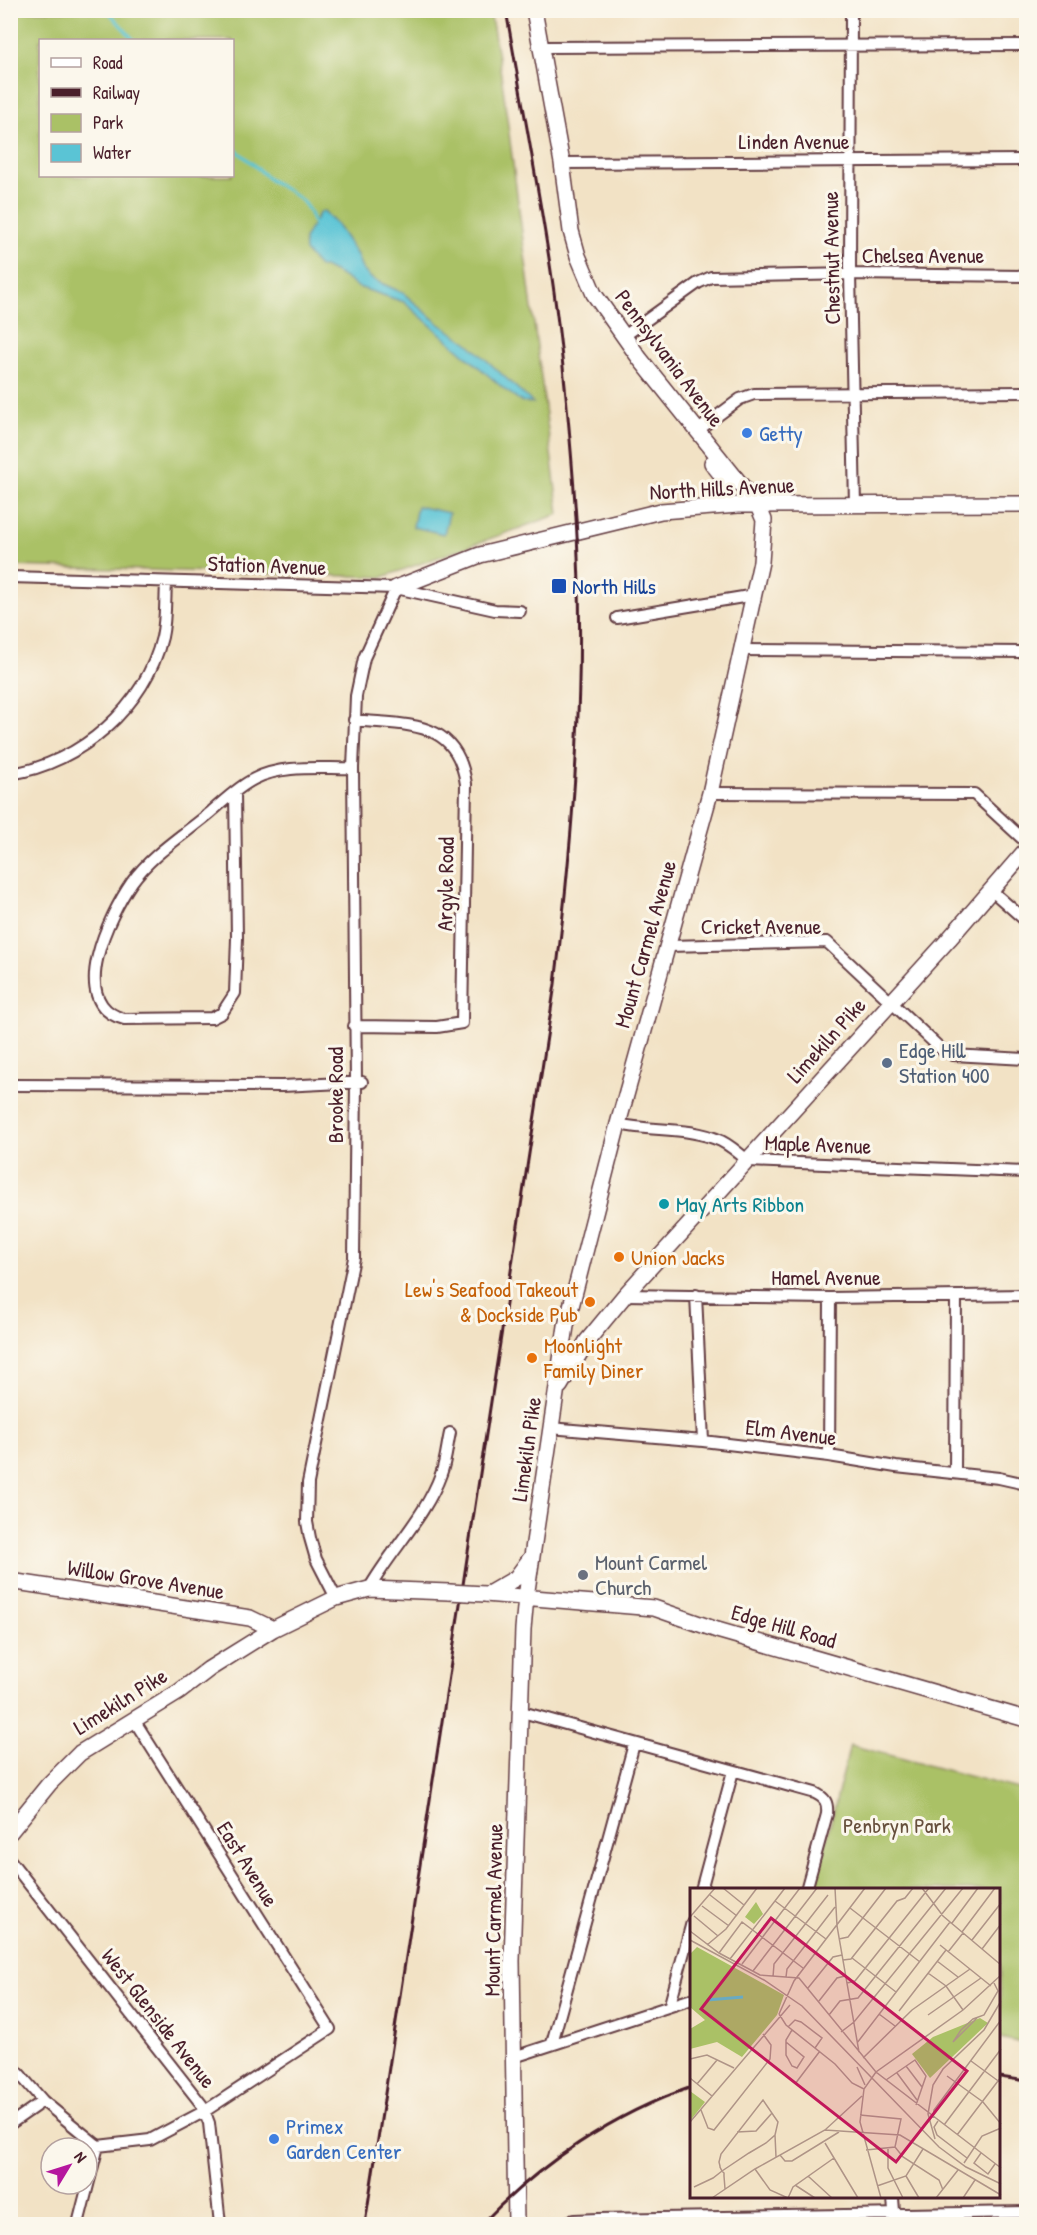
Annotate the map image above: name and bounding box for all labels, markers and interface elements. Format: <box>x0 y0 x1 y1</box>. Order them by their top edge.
legend <box>39 39 234 177</box>
text: Road <box>93 50 123 75</box>
text: Railway <box>93 80 140 105</box>
text: Park <box>93 110 124 135</box>
street label: Linden Avenue <box>738 126 850 156</box>
text: Water <box>93 140 131 165</box>
street label: Chestnut Avenue <box>815 191 847 325</box>
street label: Chelsea Avenue <box>862 240 985 270</box>
street label: Pennsylvania Avenue <box>608 283 732 433</box>
place label: Getty <box>759 418 803 448</box>
marker: Getty <box>740 426 754 440</box>
street label: North Hills Avenue <box>649 469 795 507</box>
street label: Station Avenue <box>207 548 327 582</box>
place label: North Hills <box>572 571 656 601</box>
marker: North Hills <box>550 577 568 595</box>
street label: Argyle Road <box>429 836 461 931</box>
street label: Mount Carmel Avenue <box>607 857 683 1031</box>
street label: Cricket Avenue <box>701 911 821 941</box>
street label: Limekiln Pike <box>780 991 872 1089</box>
place label: Edge Hill Station 400 <box>899 1035 990 1090</box>
street label: Brooke Road <box>320 1046 350 1143</box>
marker: Edge Hill Station 400 <box>880 1056 894 1070</box>
street label: Maple Avenue <box>764 1127 872 1161</box>
place label: May Arts Ribbon <box>676 1189 804 1219</box>
marker: May Arts Ribbon <box>657 1197 671 1211</box>
place label: Union Jacks <box>631 1242 725 1272</box>
marker: Union Jacks <box>612 1250 626 1264</box>
street label: Hamel Avenue <box>771 1262 881 1292</box>
place label: Lew's Seafood Takeout & Dockside Pub <box>405 1274 578 1329</box>
marker: Lew's Seafood Takeout & Dockside Pub <box>583 1295 597 1309</box>
place label: Moonlight Family Diner <box>543 1330 644 1385</box>
marker: Moonlight Family Diner <box>525 1351 539 1365</box>
street label: Limekiln Pike <box>504 1395 548 1503</box>
street label: Elm Avenue <box>744 1412 838 1452</box>
place label: Mount Carmel Church <box>595 1547 707 1602</box>
street label: Willow Grove Avenue <box>65 1552 227 1606</box>
marker: Mount Carmel Church <box>576 1568 590 1582</box>
street label: Edge Hill Road <box>728 1597 840 1655</box>
street label: Limekiln Pike <box>67 1660 173 1742</box>
park label: Penbryn Park <box>843 1810 951 1840</box>
street label: East Avenue <box>210 1816 286 1913</box>
street label: Mount Carmel Avenue <box>476 1823 510 1997</box>
inset map <box>690 1888 1001 2199</box>
street label: West Glenside Avenue <box>95 1942 223 2094</box>
place label: Primex Garden Center <box>286 2111 402 2166</box>
marker: Primex Garden Center <box>267 2132 281 2146</box>
north arrow <box>39 2136 99 2196</box>
text: N <box>70 2147 92 2167</box>

